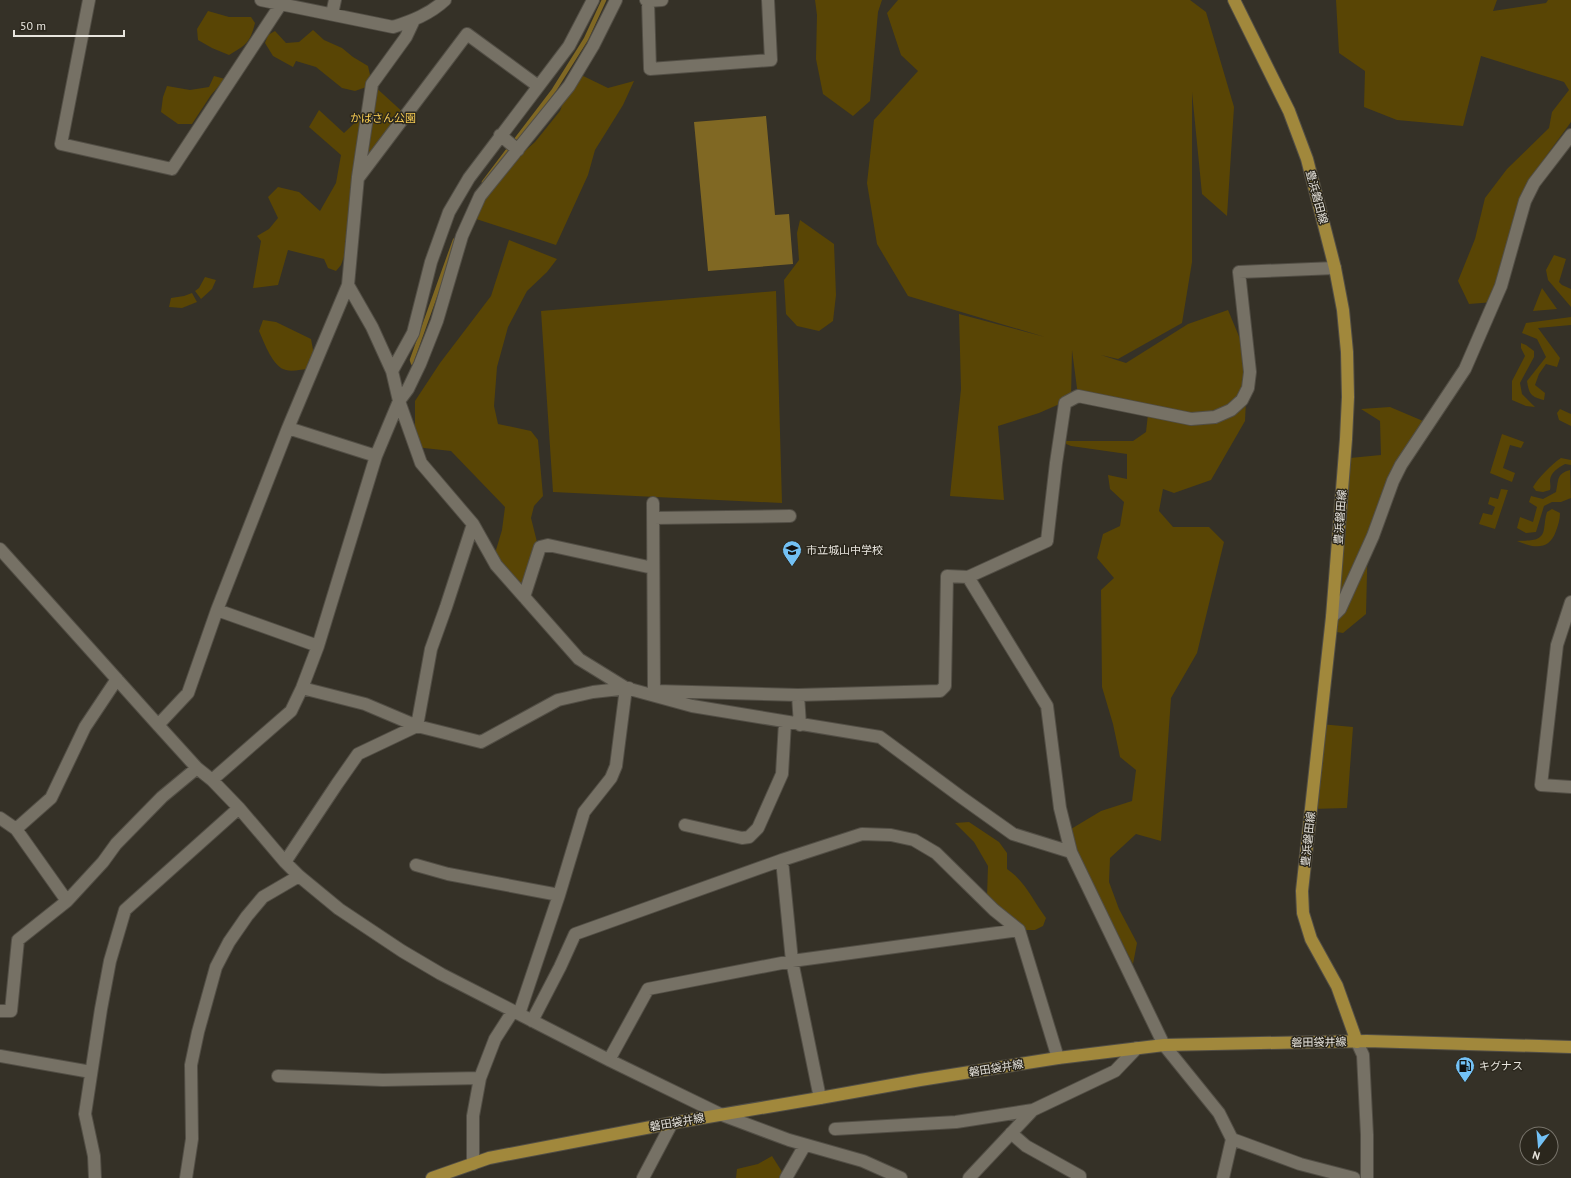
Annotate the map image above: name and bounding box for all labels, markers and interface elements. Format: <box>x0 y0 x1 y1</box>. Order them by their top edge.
scale bar <box>14 12 124 38</box>
text: 50 m <box>20 18 46 33</box>
park label: かばさん公園 <box>350 111 416 125</box>
street label: 豊浜磐田線 <box>1303 169 1331 225</box>
street label: 豊浜磐田線 <box>1331 489 1349 545</box>
school or university icon: 市立城山中学校 <box>781 539 803 567</box>
place label: 市立城山中学校 <box>806 543 883 557</box>
street label: 豊浜磐田線 <box>1298 811 1318 867</box>
street label: 磐田袋井線 <box>1291 1035 1347 1049</box>
fuel station icon: キグナス <box>1454 1055 1476 1083</box>
street label: 磐田袋井線 <box>968 1057 1024 1079</box>
place label: キグナス <box>1479 1059 1523 1073</box>
street label: 磐田袋井線 <box>649 1110 705 1134</box>
north arrow <box>1519 1126 1559 1166</box>
text: N <box>1531 1148 1542 1163</box>

